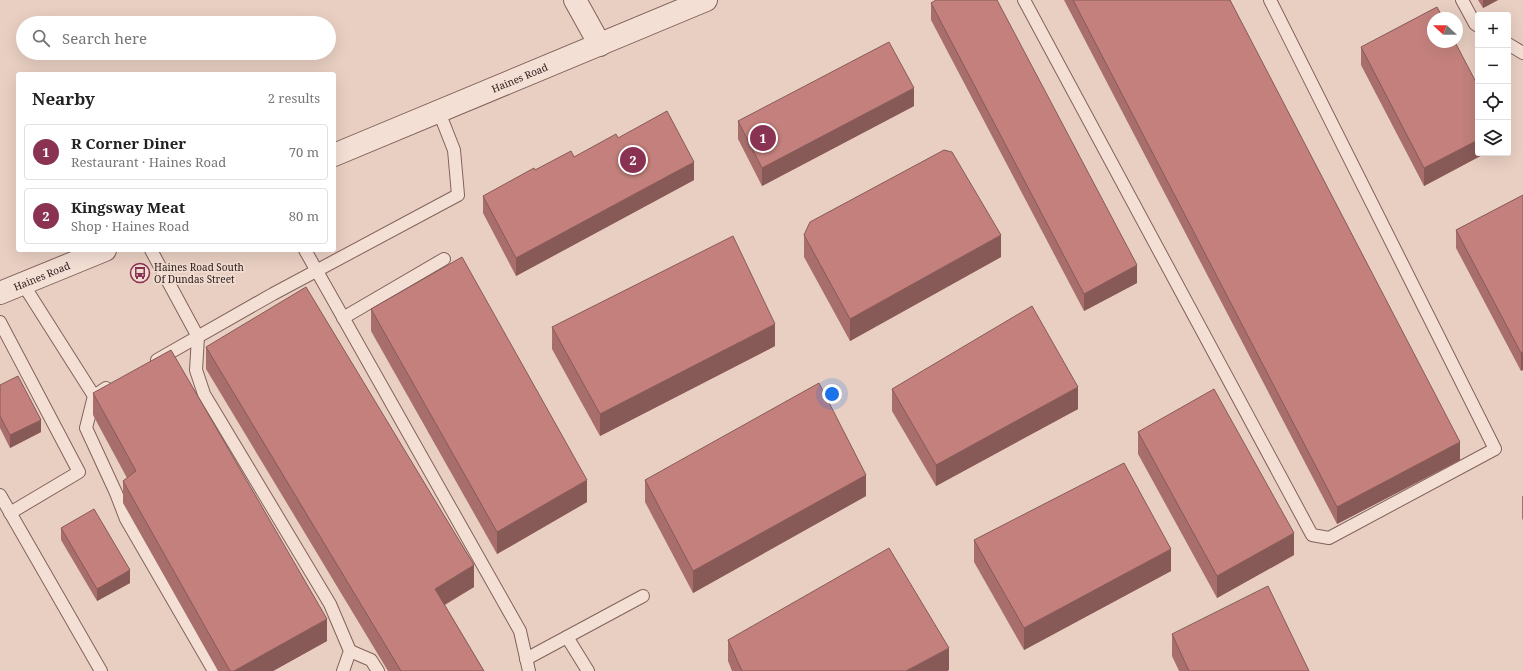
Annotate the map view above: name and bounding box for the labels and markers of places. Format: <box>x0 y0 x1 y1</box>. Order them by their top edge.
pin: 1 <box>750 123 776 153</box>
pin: 2 <box>620 145 646 175</box>
place label: Haines Road South Of Dundas Street <box>154 260 244 286</box>
bus stop icon: Haines Road South Of Dundas Street <box>129 262 151 284</box>

